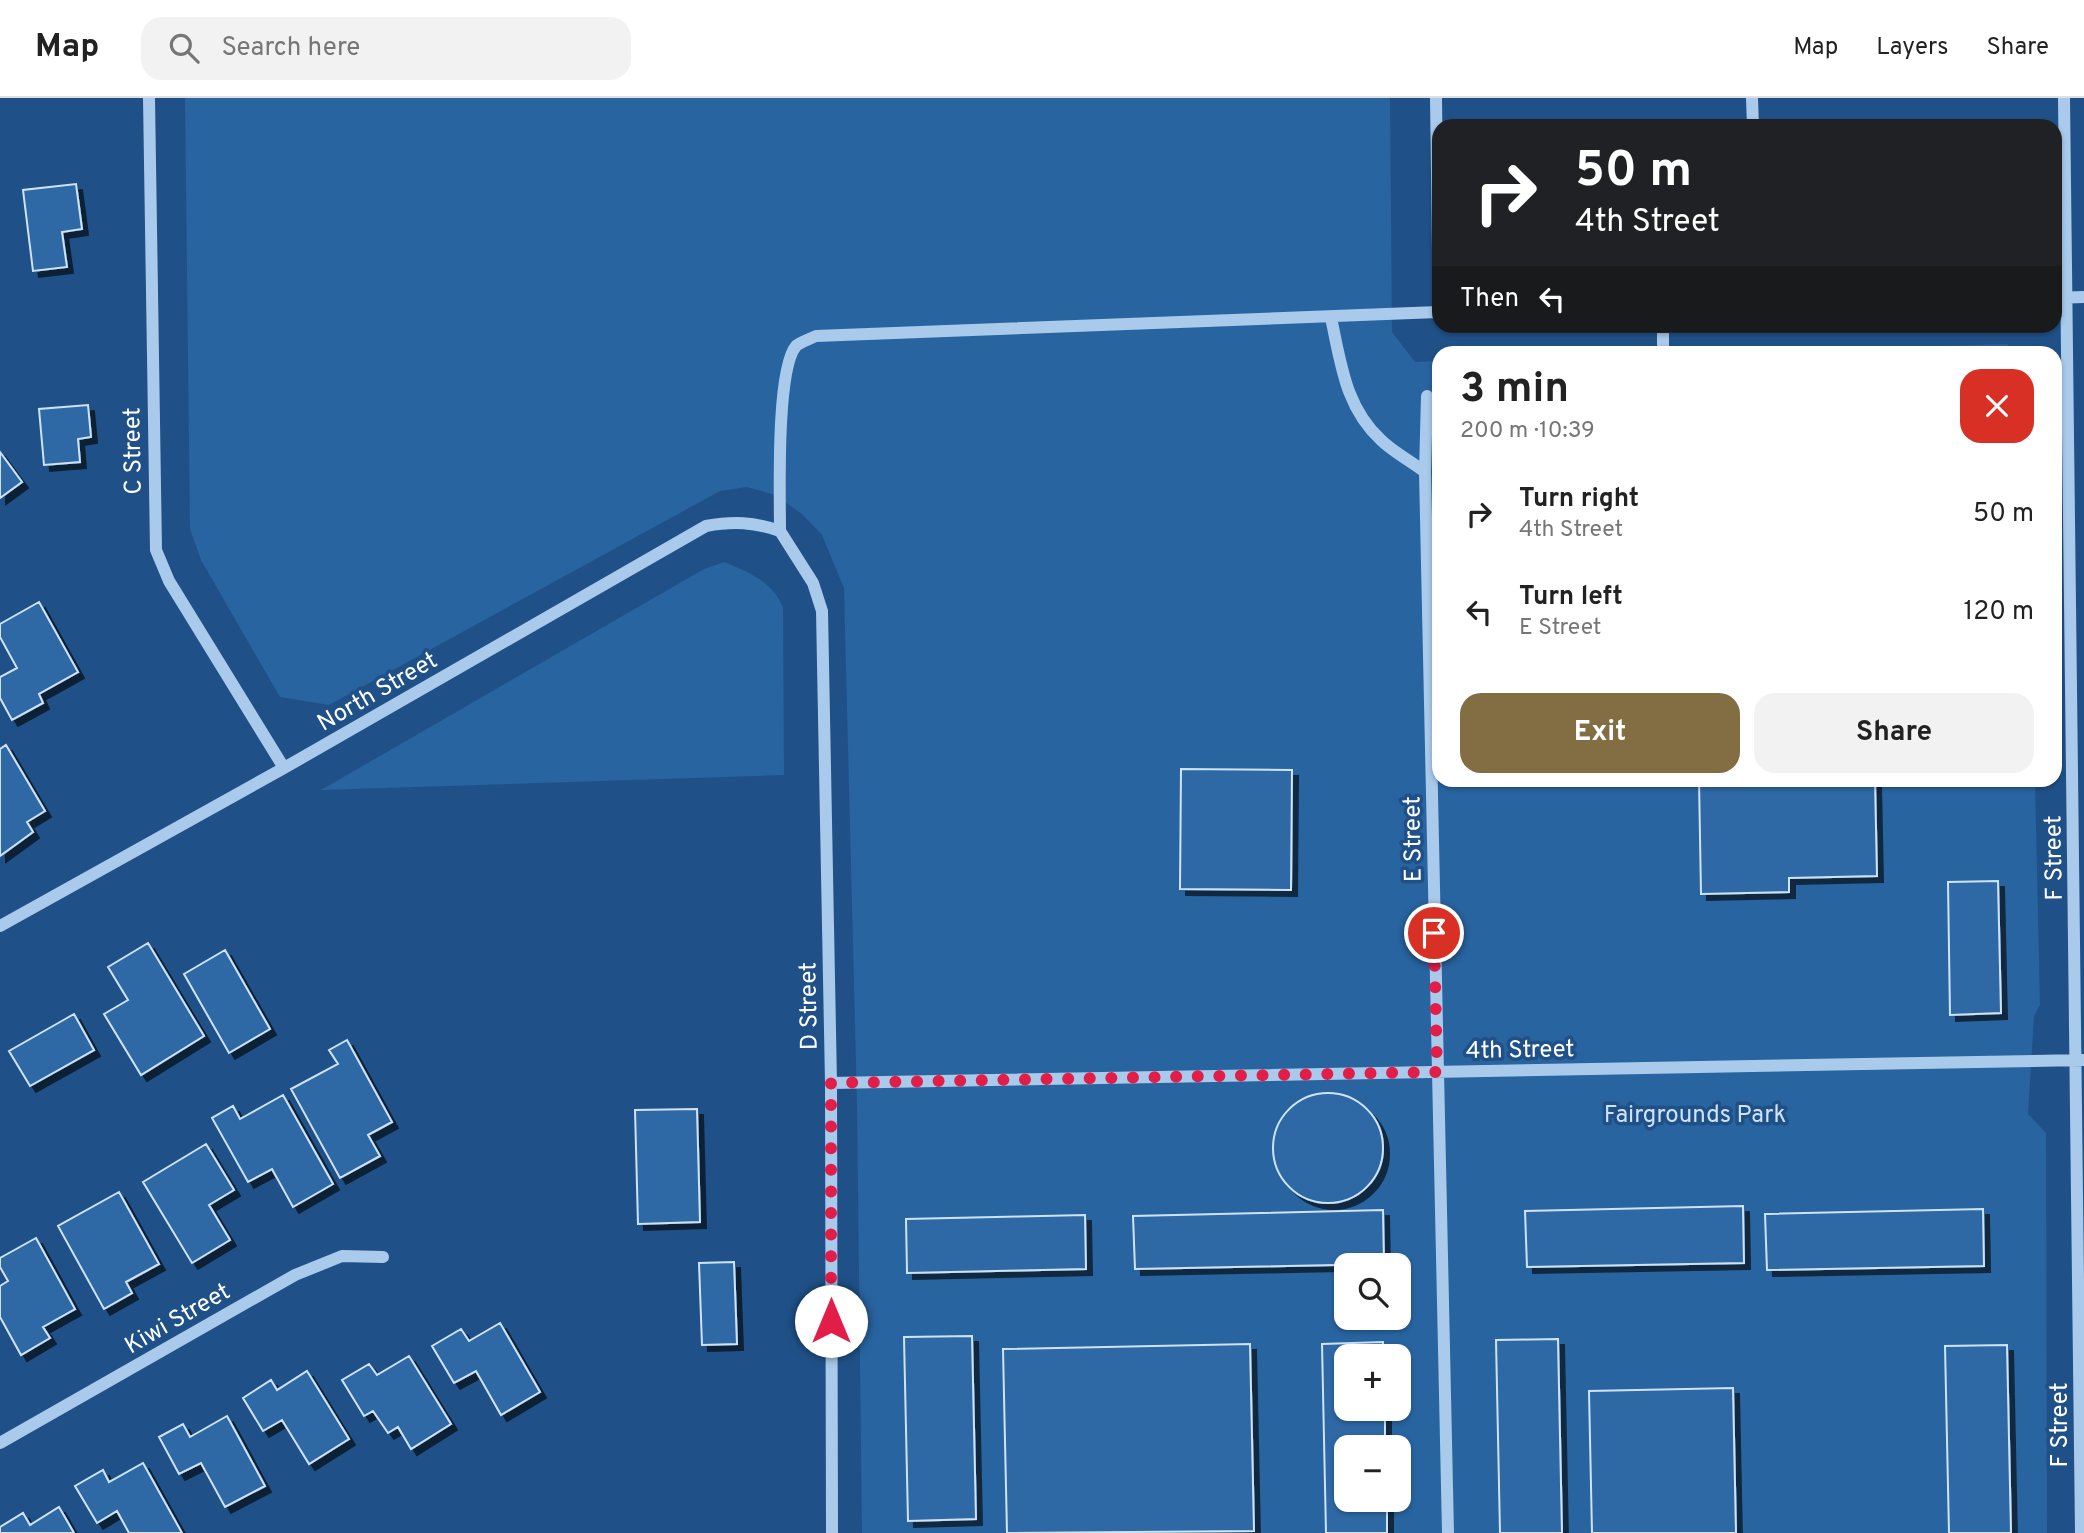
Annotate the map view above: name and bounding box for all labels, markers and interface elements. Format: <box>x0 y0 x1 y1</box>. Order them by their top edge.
search box <box>141 17 631 80</box>
text: Map <box>35 27 99 69</box>
icon: search <box>165 29 203 67</box>
text: Search here <box>221 32 360 65</box>
text: Map <box>1793 33 1838 63</box>
text: Layers <box>1876 33 1948 63</box>
text: Share <box>1986 33 2049 63</box>
text: 50 m <box>1575 142 1692 204</box>
icon: right <box>1460 147 1551 238</box>
text: 4th Street <box>1575 203 1720 243</box>
icon: left <box>1533 280 1571 318</box>
text: Then <box>1460 283 1519 316</box>
text: 3 min <box>1460 364 1569 417</box>
button: close <box>1960 369 2034 443</box>
street label: C Street <box>118 407 150 495</box>
text: 200 m · 10:39 <box>1460 417 1595 446</box>
text: Turn right <box>1519 483 1639 516</box>
icon: right <box>1460 495 1498 533</box>
text: 50 m <box>1973 498 2034 531</box>
text: 4th Street <box>1519 516 1623 545</box>
text: Turn left <box>1519 581 1623 614</box>
icon: left <box>1460 593 1498 631</box>
text: 120 m <box>1964 596 2034 629</box>
text: E Street <box>1519 614 1602 643</box>
street label: North Street <box>313 646 443 739</box>
button: Exit <box>1460 693 1740 773</box>
button: Share <box>1754 693 2034 773</box>
street label: E Street <box>1398 796 1430 882</box>
street label: F Street <box>2039 815 2071 901</box>
pin <box>1404 903 1464 963</box>
icon: arrive <box>1415 914 1453 952</box>
street label: D Street <box>794 962 826 1050</box>
street label: 4th Street <box>1465 1035 1575 1067</box>
park label: Fairgrounds Park <box>1604 1101 1786 1131</box>
map controls <box>1334 1253 1411 1512</box>
button: search <box>1334 1253 1411 1330</box>
street label: Kiwi Street <box>120 1278 236 1362</box>
position arrow <box>794 1284 868 1358</box>
button: + <box>1334 1344 1411 1421</box>
street label: F Street <box>2046 1382 2076 1468</box>
button: − <box>1334 1435 1411 1512</box>

